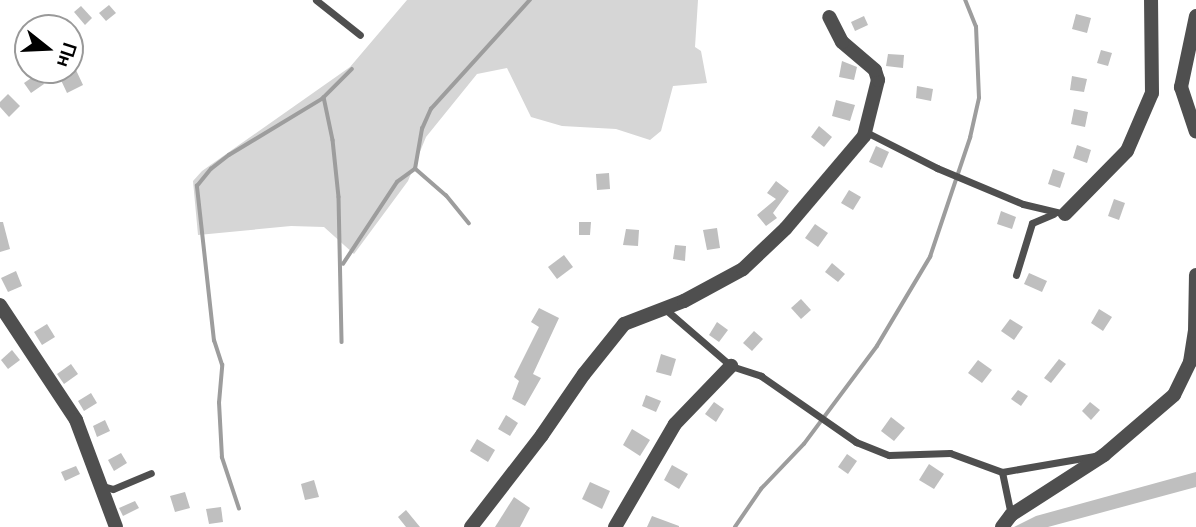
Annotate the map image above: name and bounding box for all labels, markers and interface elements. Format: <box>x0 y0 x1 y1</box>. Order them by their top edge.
north arrow <box>14 14 84 84</box>
text: Пн <box>53 40 82 70</box>

